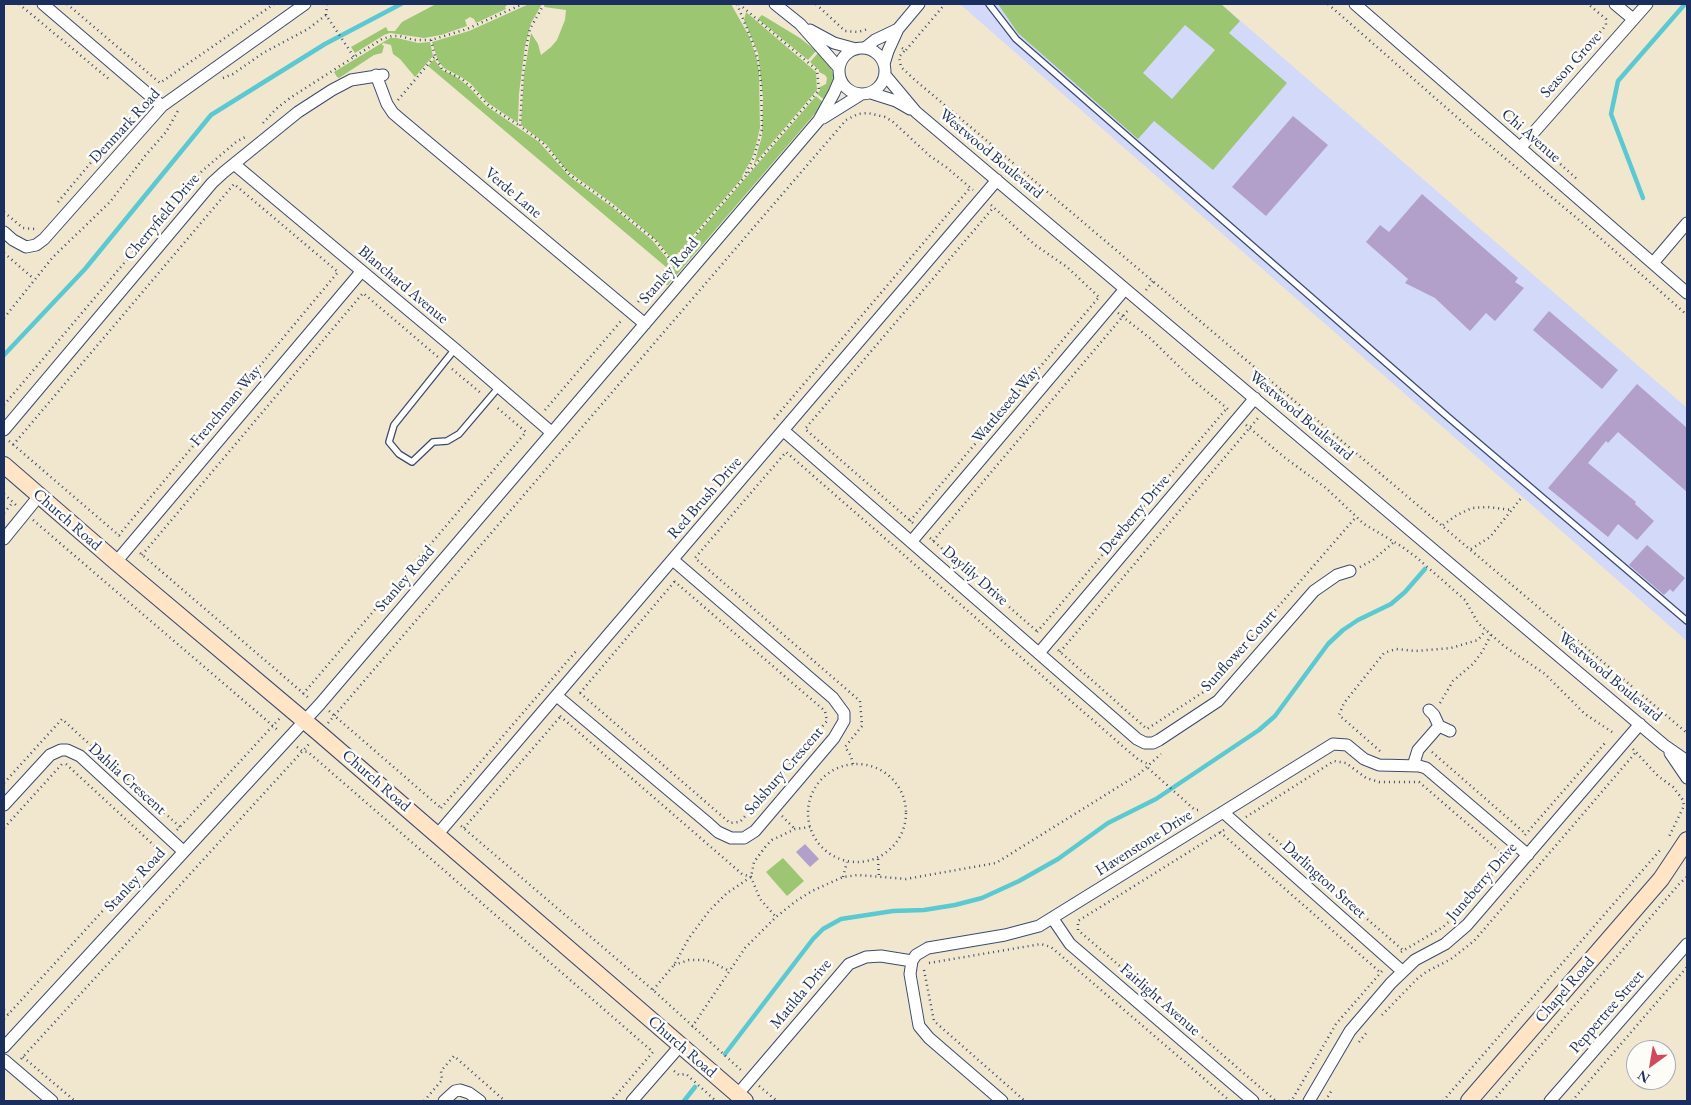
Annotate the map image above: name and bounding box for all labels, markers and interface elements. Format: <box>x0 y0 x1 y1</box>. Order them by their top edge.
street label: Season Grove <box>1536 28 1606 102</box>
street label: Denmark Road <box>86 85 164 167</box>
street label: Westwood Boulevard <box>935 105 1047 203</box>
street label: Chi Avenue <box>1497 105 1565 167</box>
street label: Verde Lane <box>481 164 545 222</box>
street label: Cherryfield Drive <box>120 170 204 264</box>
street label: Stanley Road <box>635 234 703 308</box>
street label: Blanchard Avenue <box>354 242 452 328</box>
street label: Frenchman Way <box>187 362 265 450</box>
street label: Wattleseed Way <box>968 363 1044 447</box>
street label: Westwood Boulevard <box>1245 367 1357 465</box>
street label: Red Brush Drive <box>664 453 746 543</box>
street label: Dewberry Drive <box>1096 471 1174 559</box>
street label: Church Road <box>29 485 105 555</box>
street label: Stanley Road <box>371 542 439 616</box>
street label: Daylily Drive <box>938 542 1012 610</box>
street label: Sunflower Court <box>1197 606 1281 696</box>
street label: Westwood Boulevard <box>1554 628 1666 726</box>
street label: Solsbury Crescent <box>741 723 827 819</box>
street label: Dahlia Crescent <box>84 739 170 819</box>
street label: Church Road <box>338 746 414 816</box>
street label: Havenstone Drive <box>1092 806 1196 880</box>
street label: Darlington Street <box>1278 837 1370 923</box>
street label: Juneberry Drive <box>1443 839 1521 925</box>
street label: Stanley Road <box>100 844 170 916</box>
street label: Chapel Road <box>1531 953 1599 1027</box>
street label: Matilda Drive <box>766 955 836 1033</box>
street label: Fairlight Avenue <box>1116 960 1204 1040</box>
street label: Peppertree Street <box>1566 967 1648 1057</box>
street label: Church Road <box>644 1012 720 1082</box>
north arrow <box>1626 1040 1676 1090</box>
text: N <box>1634 1066 1653 1088</box>

